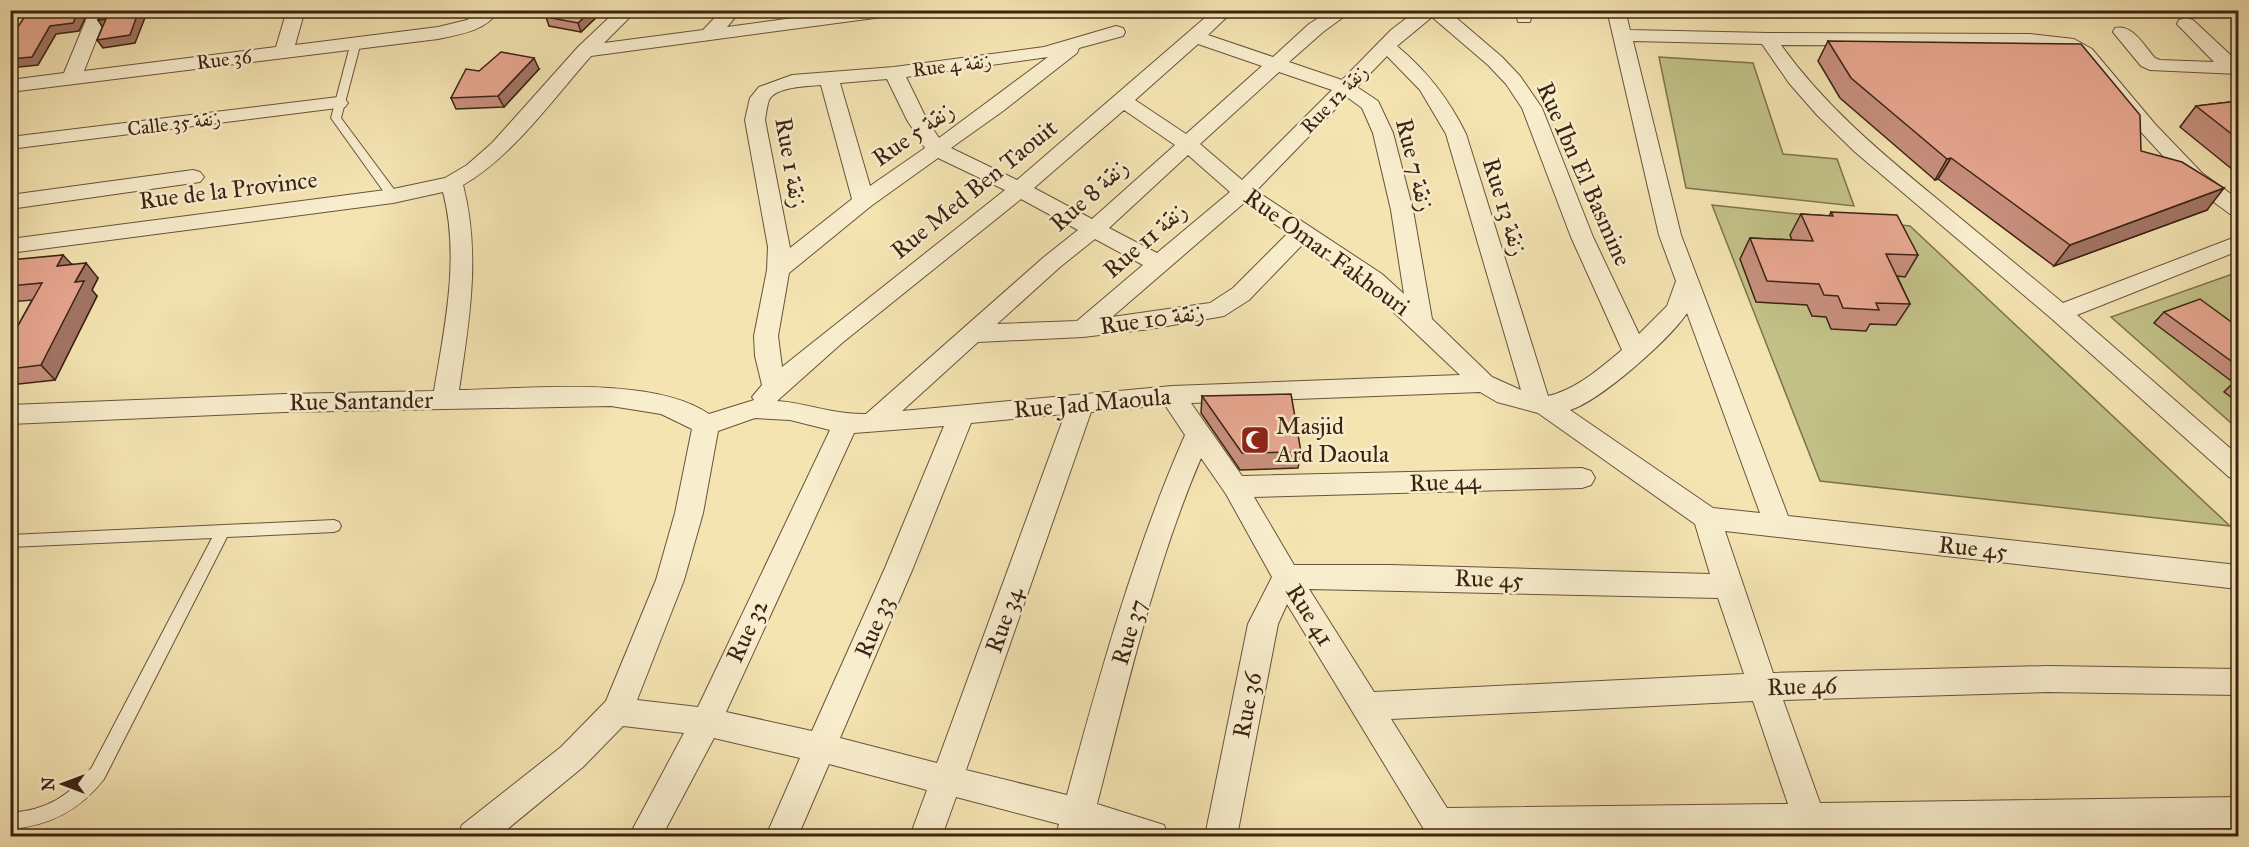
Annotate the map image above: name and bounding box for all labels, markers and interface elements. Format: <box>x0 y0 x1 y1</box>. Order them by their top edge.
street label: Rue 36 <box>195 44 254 74</box>
street label: Rue 4 زنقة <box>911 48 993 82</box>
street label: Rue 12 زنقة <box>1295 60 1373 138</box>
street label: Rue Ibn El Basmine <box>1530 77 1638 271</box>
street label: Rue 5 زنقة <box>866 95 960 173</box>
street label: Calle 35 زنقة <box>126 105 222 141</box>
street label: Rue Med Ben Taouit <box>885 112 1064 265</box>
street label: Rue 1 زنقة <box>768 115 814 211</box>
street label: Rue 7 زنقة <box>1389 115 1441 215</box>
street label: Rue 8 زنقة <box>1044 152 1134 238</box>
street label: Rue 13 زنقة <box>1476 154 1534 260</box>
street label: Rue de la Province <box>137 164 319 216</box>
street label: Rue Omar Fakhouri <box>1238 182 1416 322</box>
street label: Rue 11 زنقة <box>1097 196 1193 284</box>
street label: Rue 10 زنقة <box>1098 297 1206 341</box>
street label: Rue Jad Maoula <box>1012 381 1173 425</box>
street label: Rue Santander <box>289 385 433 417</box>
place label: Masjid Ard Daoula <box>1275 411 1390 469</box>
mosque icon: Masjid Ard Daoula <box>1239 424 1271 456</box>
street label: Rue 44 <box>1409 466 1482 498</box>
street label: Rue 45 <box>1937 529 2009 567</box>
street label: Rue 45 <box>1454 563 1524 595</box>
street label: Rue 41 <box>1279 578 1341 652</box>
street label: Rue 34 <box>978 583 1030 657</box>
street label: Rue 33 <box>848 592 900 662</box>
street label: Rue 32 <box>719 595 775 667</box>
street label: Rue 37 <box>1105 596 1153 668</box>
street label: Rue 36 <box>1226 669 1268 741</box>
street label: Rue 46 <box>1766 670 1838 702</box>
north arrow <box>33 754 93 814</box>
text: N <box>39 777 58 791</box>

